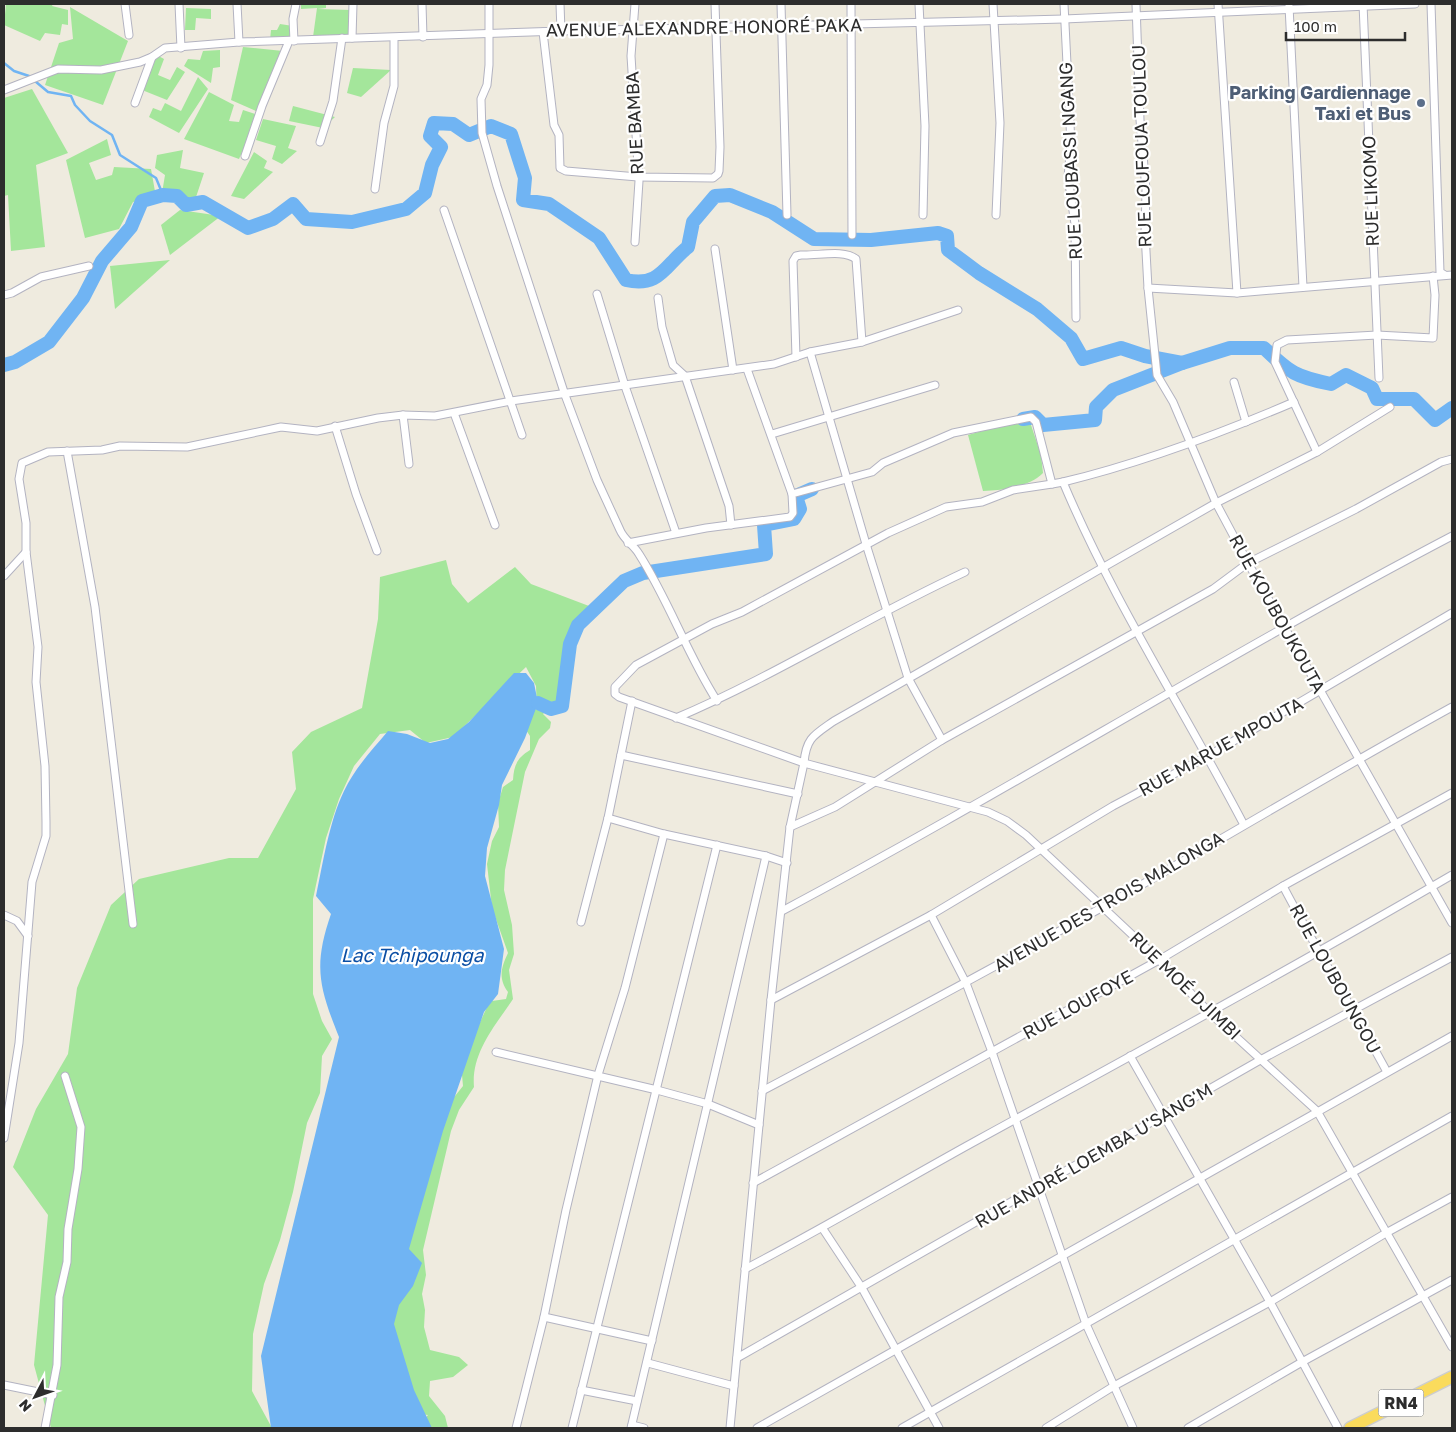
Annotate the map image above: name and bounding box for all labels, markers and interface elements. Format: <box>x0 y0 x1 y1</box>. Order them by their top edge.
scale bar <box>1286 10 1405 42</box>
street label: AVENUE ALEXANDRE HONORÉ PAKA <box>546 13 862 41</box>
text: 100 m <box>1294 17 1337 35</box>
street label: RUE LOUFOUA TOULOU <box>1126 44 1156 248</box>
street label: RUE LOUBASSI NGANG <box>1054 62 1086 260</box>
street label: RUE BAMBA <box>620 71 648 175</box>
place label: Parking Gardiennage Taxi et Bus <box>1229 81 1411 124</box>
marker: Parking Gardiennage Taxi et Bus <box>1415 97 1427 109</box>
street label: RUE LIKOMO <box>1357 135 1383 247</box>
street label: RUE KOUBOUKOUTA <box>1225 530 1331 697</box>
street label: RUE MARUE MPOUTA <box>1135 692 1306 800</box>
street label: AVENUE DES TROIS MALONGA <box>989 826 1228 976</box>
street label: RUE LOUBOUNGOU <box>1286 900 1386 1057</box>
street label: RUE MOÉ DJIMBI <box>1125 927 1246 1044</box>
water label: Lac Tchipounga <box>341 943 485 966</box>
street label: RUE LOUFOYE <box>1019 965 1136 1043</box>
street label: RUE ANDRÉ LOEMBA U'SANG'M <box>971 1078 1216 1232</box>
north arrow <box>10 1372 60 1422</box>
road number: RN4 <box>1378 1390 1424 1416</box>
text: N <box>15 1396 35 1415</box>

